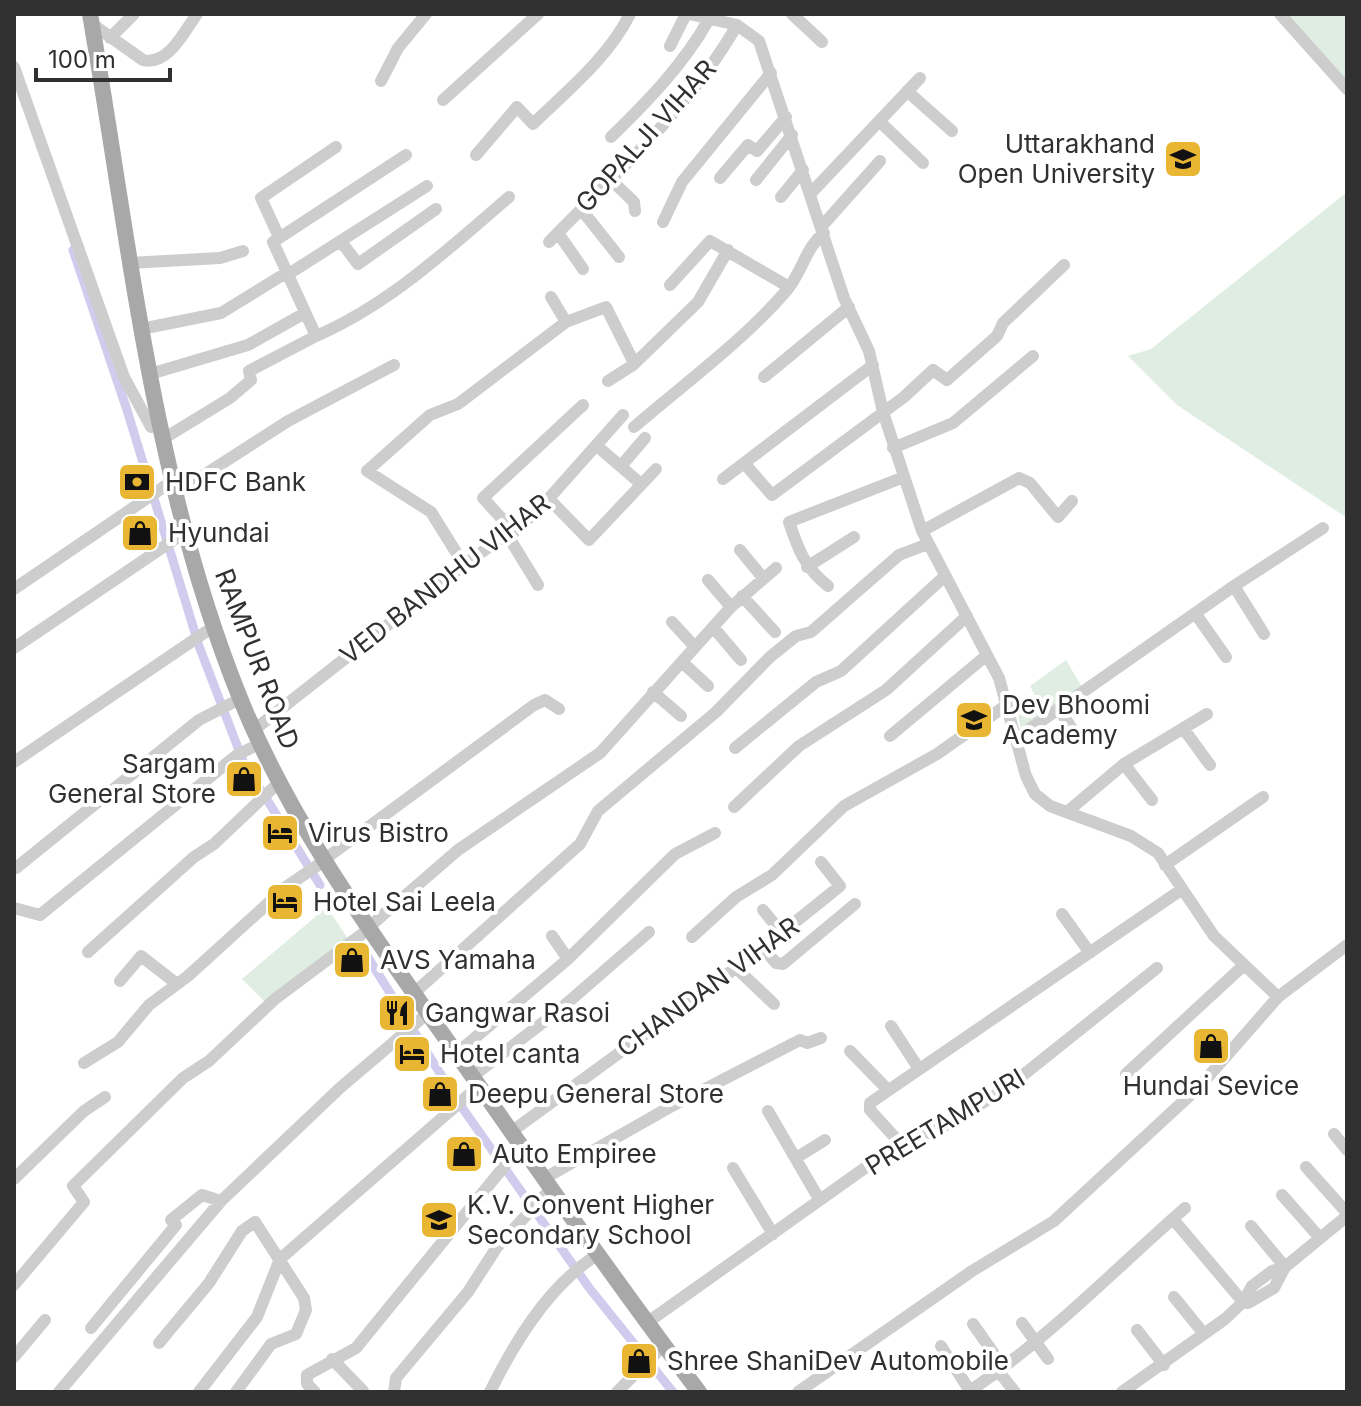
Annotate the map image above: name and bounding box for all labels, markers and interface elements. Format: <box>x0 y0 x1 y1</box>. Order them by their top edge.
scale bar <box>36 32 170 82</box>
text: 100 m <box>48 45 116 74</box>
street label: GOPALJI VIHAR <box>569 53 722 218</box>
place label: Uttarakhand Open University <box>958 128 1155 189</box>
school or university icon: Uttarakhand Open University <box>1162 138 1204 180</box>
bank icon: HDFC Bank <box>116 461 158 503</box>
place label: HDFC Bank <box>165 466 306 497</box>
street label: VED BANDHU VIHAR <box>334 487 556 670</box>
shop icon: Hyundai <box>119 512 161 554</box>
place label: Hyundai <box>168 517 270 548</box>
street label: RAMPUR ROAD <box>209 564 306 753</box>
place label: Dev Bhoomi Academy <box>1002 689 1150 750</box>
school or university icon: Dev Bhoomi Academy <box>953 699 995 741</box>
place label: Sargam General Store <box>48 748 216 809</box>
shop icon: Sargam General Store <box>223 758 265 800</box>
hotel icon: Virus Bistro <box>259 812 301 854</box>
place label: Virus Bistro <box>308 817 449 848</box>
hotel icon: Hotel Sai Leela <box>264 881 306 923</box>
place label: Hotel Sai Leela <box>313 886 496 917</box>
street label: CHANDAN VIHAR <box>611 910 805 1063</box>
shop icon: AVS Yamaha <box>331 939 373 981</box>
place label: AVS Yamaha <box>380 944 536 975</box>
restaurant icon: Gangwar Rasoi <box>376 992 418 1034</box>
place label: Gangwar Rasoi <box>425 997 610 1028</box>
shop icon: Hundai Sevice <box>1190 1025 1232 1067</box>
hotel icon: Hotel canta <box>391 1033 433 1075</box>
place label: Hotel canta <box>440 1038 580 1069</box>
street label: PREETAMPURI <box>860 1062 1030 1181</box>
place label: Hundai Sevice <box>1123 1070 1299 1101</box>
shop icon: Deepu General Store <box>419 1073 461 1115</box>
place label: Deepu General Store <box>468 1078 724 1109</box>
shop icon: Auto Empiree <box>443 1133 485 1175</box>
place label: Auto Empiree <box>492 1138 657 1169</box>
place label: K.V. Convent Higher Secondary School <box>467 1189 714 1250</box>
school or university icon: K.V. Convent Higher Secondary School <box>418 1199 460 1241</box>
shop icon: Shree ShaniDev Automobile <box>618 1340 660 1382</box>
place label: Shree ShaniDev Automobile <box>667 1345 1009 1376</box>

